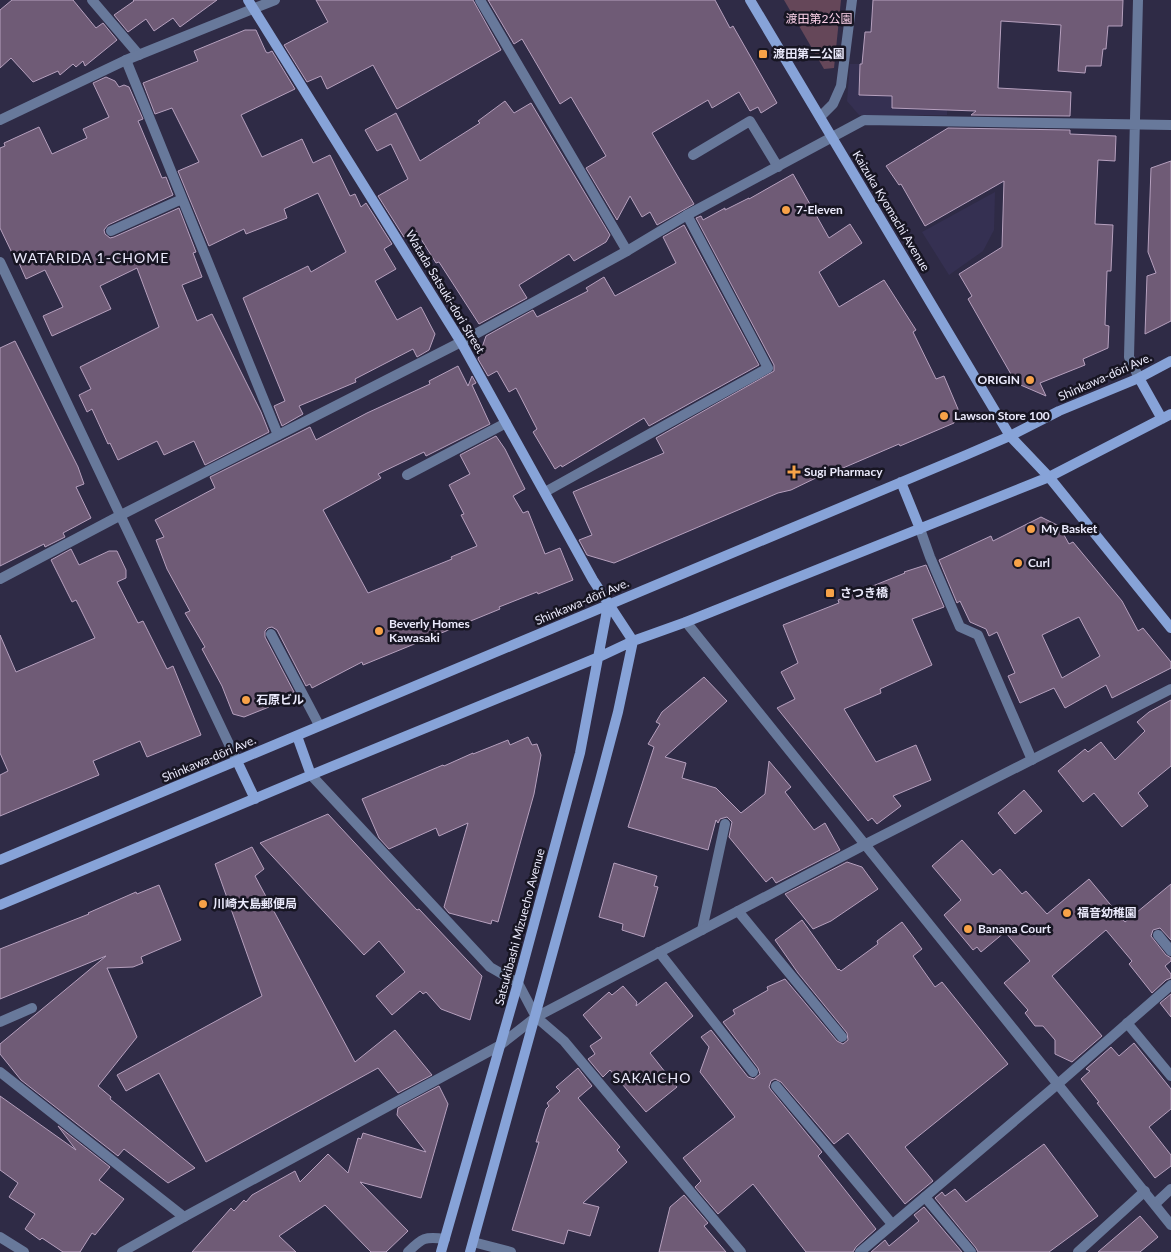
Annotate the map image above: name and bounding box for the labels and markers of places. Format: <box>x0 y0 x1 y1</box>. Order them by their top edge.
place label: 渡田第二公園 <box>773 46 845 61</box>
marker: 渡田第二公園 <box>757 48 769 60</box>
place label: 7-Eleven <box>796 202 843 217</box>
marker: 7-Eleven <box>780 204 792 216</box>
place label: ORIGIN <box>978 372 1020 387</box>
marker: ORIGIN <box>1024 374 1036 386</box>
place label: Lawson Store 100 <box>954 408 1050 423</box>
marker: Lawson Store 100 <box>938 410 950 422</box>
place label: Sugi Pharmacy <box>804 464 883 479</box>
marker: Sugi Pharmacy <box>788 466 800 478</box>
place label: My Basket <box>1041 521 1098 536</box>
marker: My Basket <box>1025 523 1037 535</box>
place label: Curl <box>1028 555 1050 570</box>
marker: Curl <box>1012 557 1024 569</box>
place label: さつき橋 <box>840 585 889 600</box>
marker: さつき橋 <box>824 587 836 599</box>
place label: Beverly Homes Kawasaki <box>389 616 470 645</box>
marker: Beverly Homes Kawasaki <box>373 625 385 637</box>
place label: 石原ビル <box>256 692 304 707</box>
marker: 石原ビル <box>240 694 252 706</box>
place label: 川崎大島郵便局 <box>213 896 297 911</box>
marker: 川崎大島郵便局 <box>197 898 209 910</box>
place label: 福音幼稚園 <box>1077 905 1137 920</box>
marker: 福音幼稚園 <box>1061 907 1073 919</box>
place label: Banana Court <box>978 921 1051 936</box>
marker: Banana Court <box>962 923 974 935</box>

